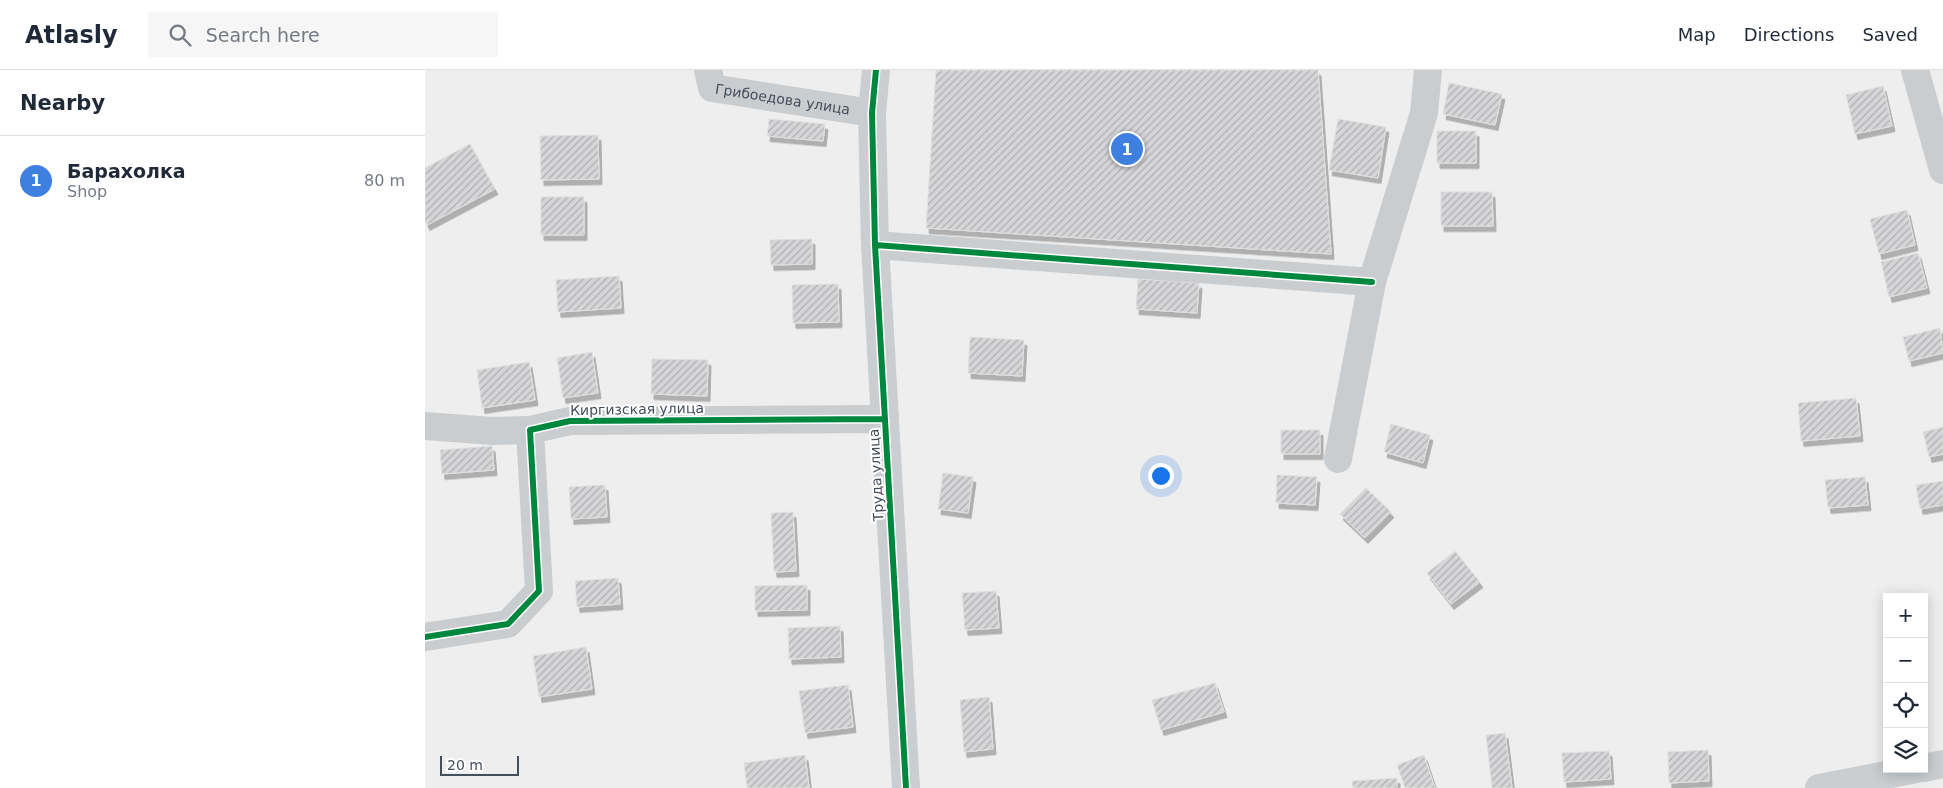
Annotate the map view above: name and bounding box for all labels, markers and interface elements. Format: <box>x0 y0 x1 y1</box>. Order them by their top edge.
search box <box>148 12 498 57</box>
text: Atlasly <box>25 21 118 49</box>
icon: search <box>166 21 194 49</box>
text: Search here <box>206 24 320 46</box>
text: Map <box>1678 24 1716 45</box>
text: Directions <box>1744 24 1834 45</box>
text: Saved <box>1862 24 1918 45</box>
street label: Грибоедова улица <box>714 81 851 117</box>
text: Nearby <box>20 91 105 115</box>
pin: 1 <box>1111 130 1143 168</box>
text: Барахолка <box>67 160 186 182</box>
text: 1 <box>30 171 42 190</box>
text: 80 m <box>364 171 405 190</box>
text: Shop <box>67 182 107 201</box>
street label: Киргизская улица <box>570 400 704 418</box>
street label: Труда улица <box>866 428 886 523</box>
your location <box>1148 463 1174 489</box>
map controls <box>1883 593 1928 773</box>
button: + <box>1883 593 1928 638</box>
button: − <box>1883 638 1928 683</box>
button: locate <box>1883 683 1928 728</box>
button: layers <box>1883 728 1928 773</box>
scale bar <box>440 753 519 776</box>
text: 20 m <box>447 757 483 773</box>

